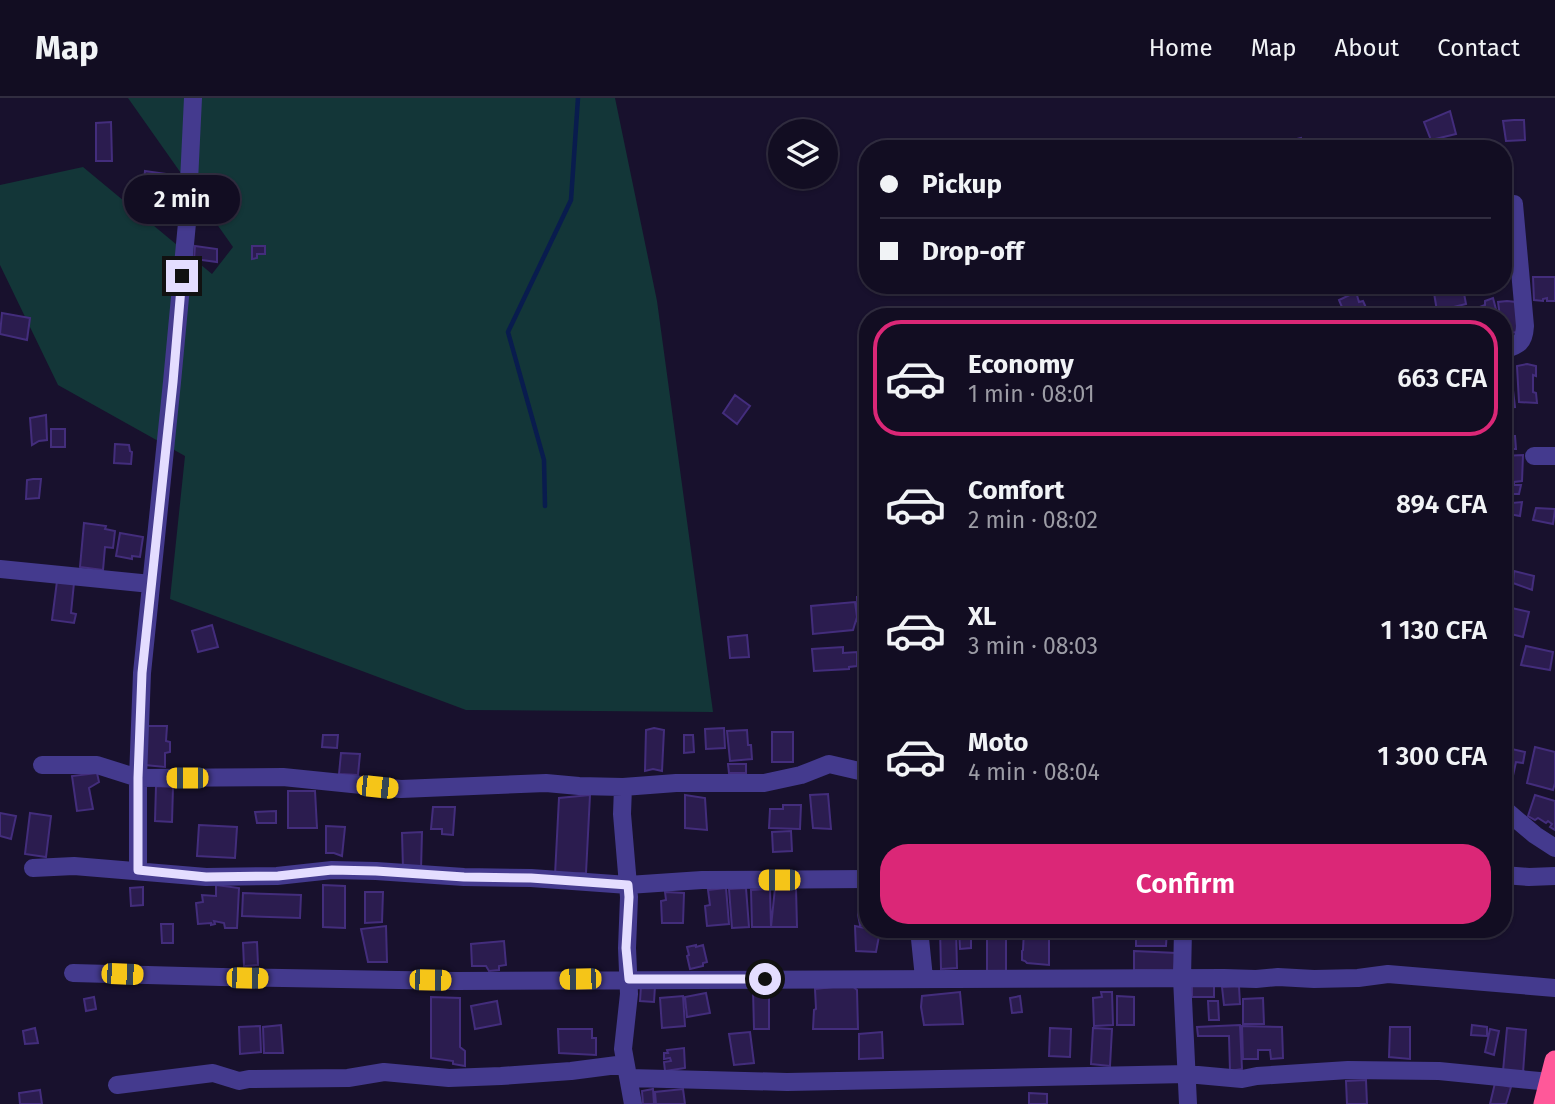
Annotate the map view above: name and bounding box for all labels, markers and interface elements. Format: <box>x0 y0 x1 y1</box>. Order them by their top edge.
text: Map <box>35 28 99 68</box>
text: Home <box>1149 34 1213 62</box>
text: Map <box>1251 34 1297 62</box>
text: About <box>1335 34 1399 62</box>
text: Contact <box>1437 34 1520 62</box>
map controls <box>768 119 838 189</box>
button: layers <box>768 119 838 189</box>
text: Pickup <box>922 169 1002 200</box>
callout: 2 min <box>124 174 240 223</box>
text: 2 min <box>154 185 210 213</box>
text: Drop-off <box>922 236 1024 267</box>
route end <box>166 260 198 292</box>
icon: car <box>884 347 947 410</box>
text: Economy <box>968 349 1074 380</box>
text: 663 CFA <box>1397 363 1487 394</box>
text: 1 min · 08:01 <box>968 380 1095 408</box>
icon: car <box>884 473 947 536</box>
text: Comfort <box>968 475 1064 506</box>
text: 894 CFA <box>1396 489 1487 520</box>
text: 2 min · 08:02 <box>968 506 1098 534</box>
icon: car <box>884 599 947 662</box>
text: XL <box>968 601 996 632</box>
text: 1 130 CFA <box>1381 615 1487 646</box>
text: 3 min · 08:03 <box>968 632 1098 660</box>
icon: car <box>884 725 947 788</box>
text: Moto <box>968 727 1028 758</box>
text: 1 300 CFA <box>1377 741 1487 772</box>
text: 4 min · 08:04 <box>968 758 1100 786</box>
car <box>167 768 209 789</box>
car <box>356 774 399 800</box>
button: Confirm <box>880 844 1491 924</box>
car <box>759 870 801 891</box>
car <box>101 963 144 985</box>
route start <box>749 963 781 995</box>
car <box>226 967 269 989</box>
car <box>559 968 602 990</box>
car <box>409 969 452 991</box>

